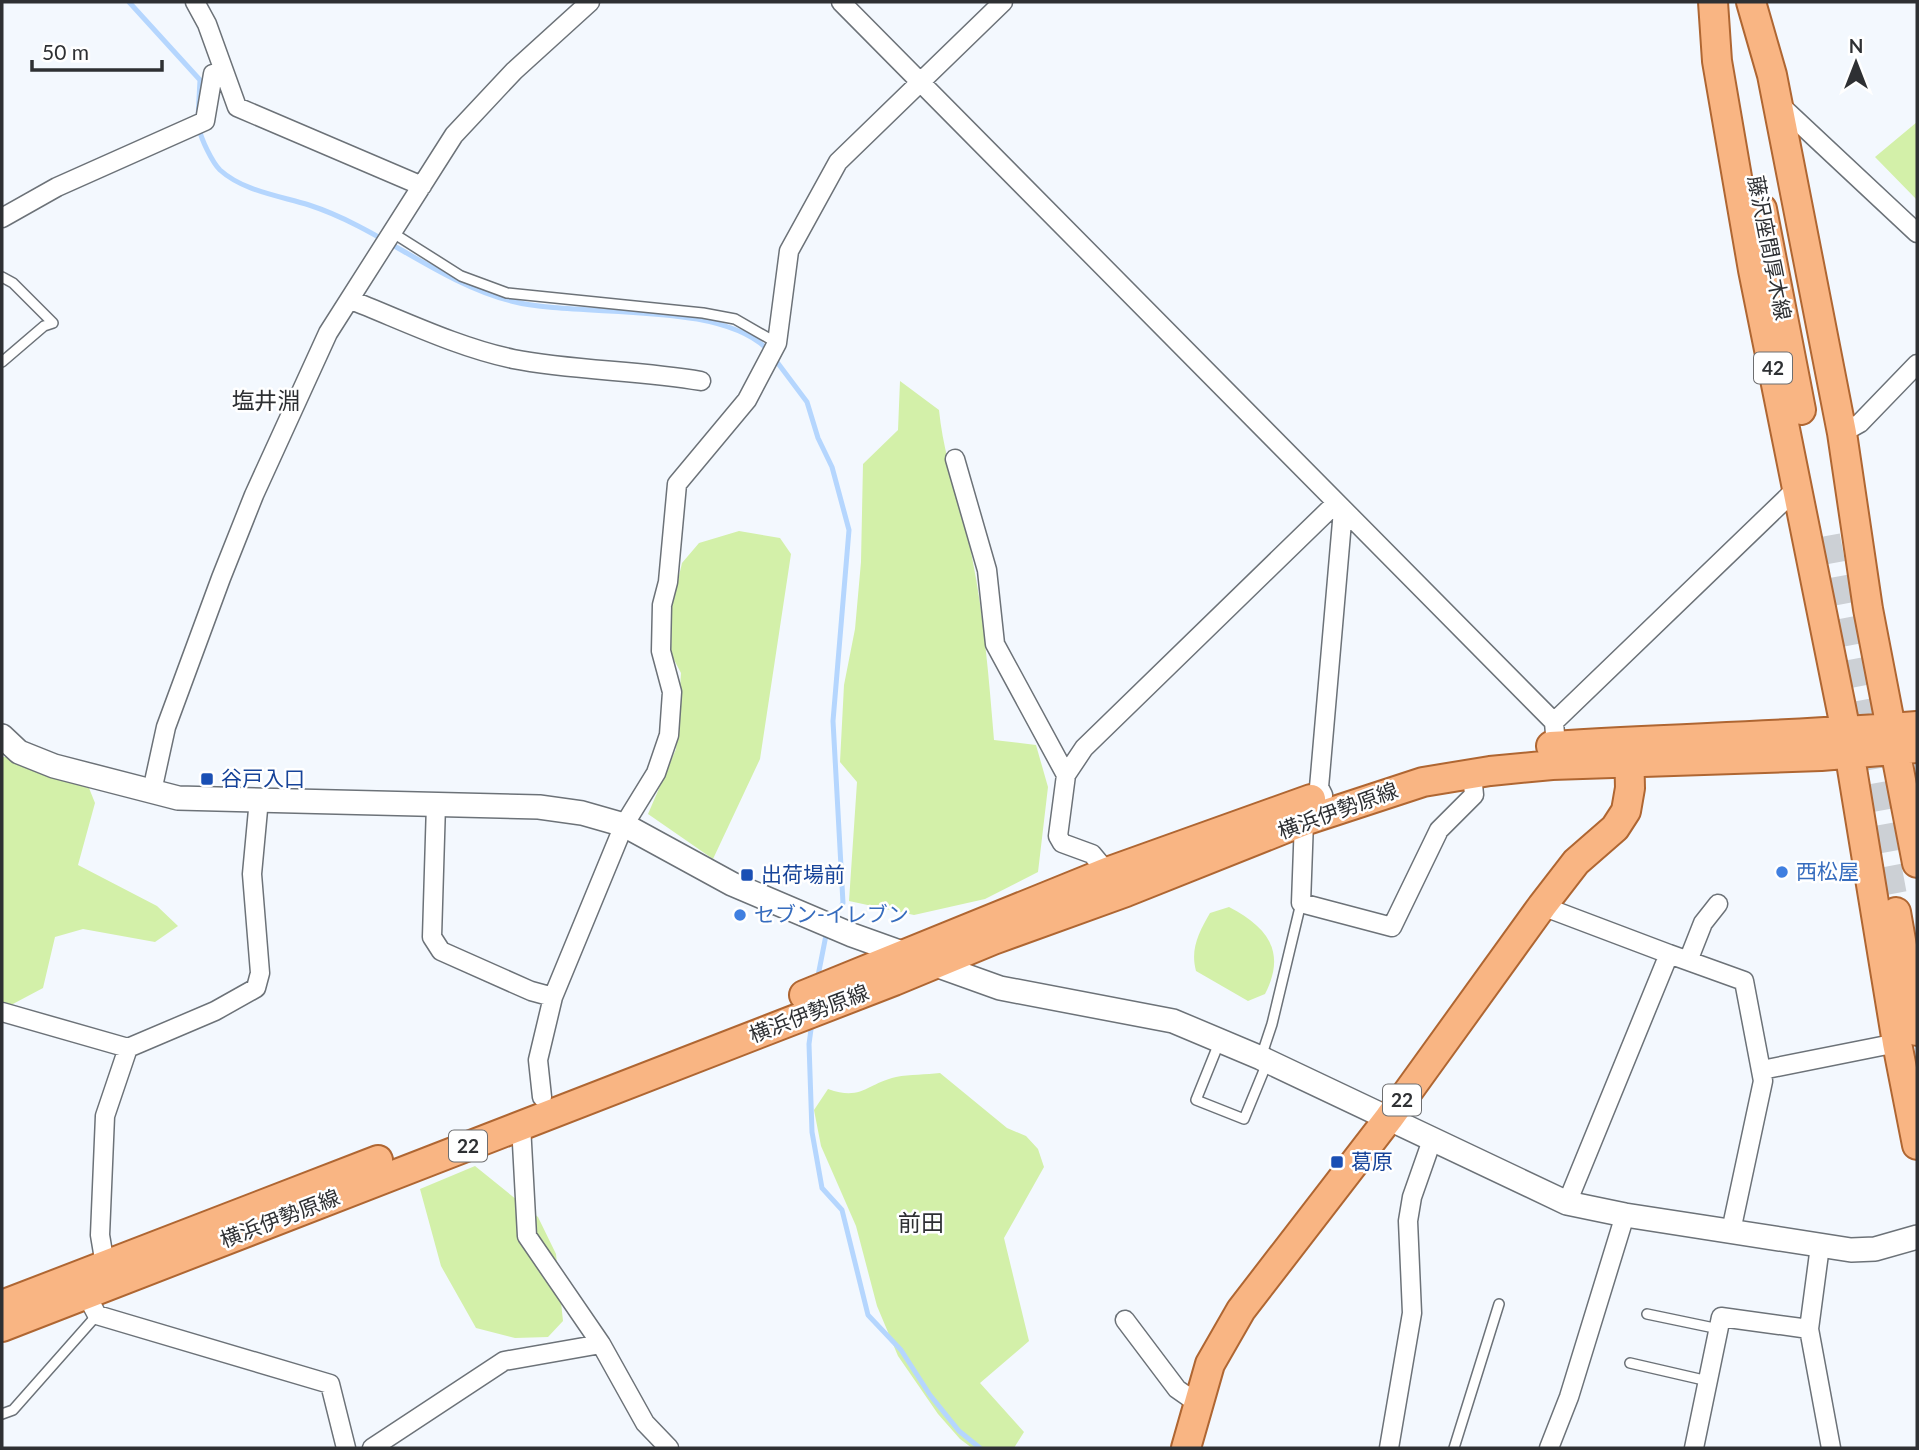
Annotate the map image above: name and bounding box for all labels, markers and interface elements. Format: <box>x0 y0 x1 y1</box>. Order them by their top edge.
scale bar <box>32 28 161 72</box>
north arrow <box>1821 28 1891 98</box>
text: N <box>1849 34 1863 57</box>
text: 50 m <box>42 39 89 64</box>
street label: 藤沢座間厚木線 <box>1744 173 1797 322</box>
road number: 42 <box>1754 352 1792 384</box>
district label: 塩井淵 <box>232 386 301 414</box>
place label: 谷戸入口 <box>221 765 305 790</box>
marker: 谷戸入口 <box>199 771 215 787</box>
street label: 横浜伊勢原線 <box>1274 776 1401 843</box>
place label: 西松屋 <box>1796 858 1859 883</box>
place label: 出荷場前 <box>761 861 845 886</box>
marker: 西松屋 <box>1774 864 1790 880</box>
marker: 出荷場前 <box>739 867 755 883</box>
place label: セブン-イレブン <box>754 901 909 926</box>
marker: セブン-イレブン <box>732 907 748 923</box>
street label: 横浜伊勢原線 <box>745 978 872 1047</box>
road number: 22 <box>1383 1084 1421 1116</box>
road number: 22 <box>449 1130 487 1162</box>
place label: 葛原 <box>1351 1148 1393 1173</box>
marker: 葛原 <box>1329 1154 1345 1170</box>
street label: 横浜伊勢原線 <box>216 1183 343 1252</box>
district label: 前田 <box>898 1208 944 1236</box>

